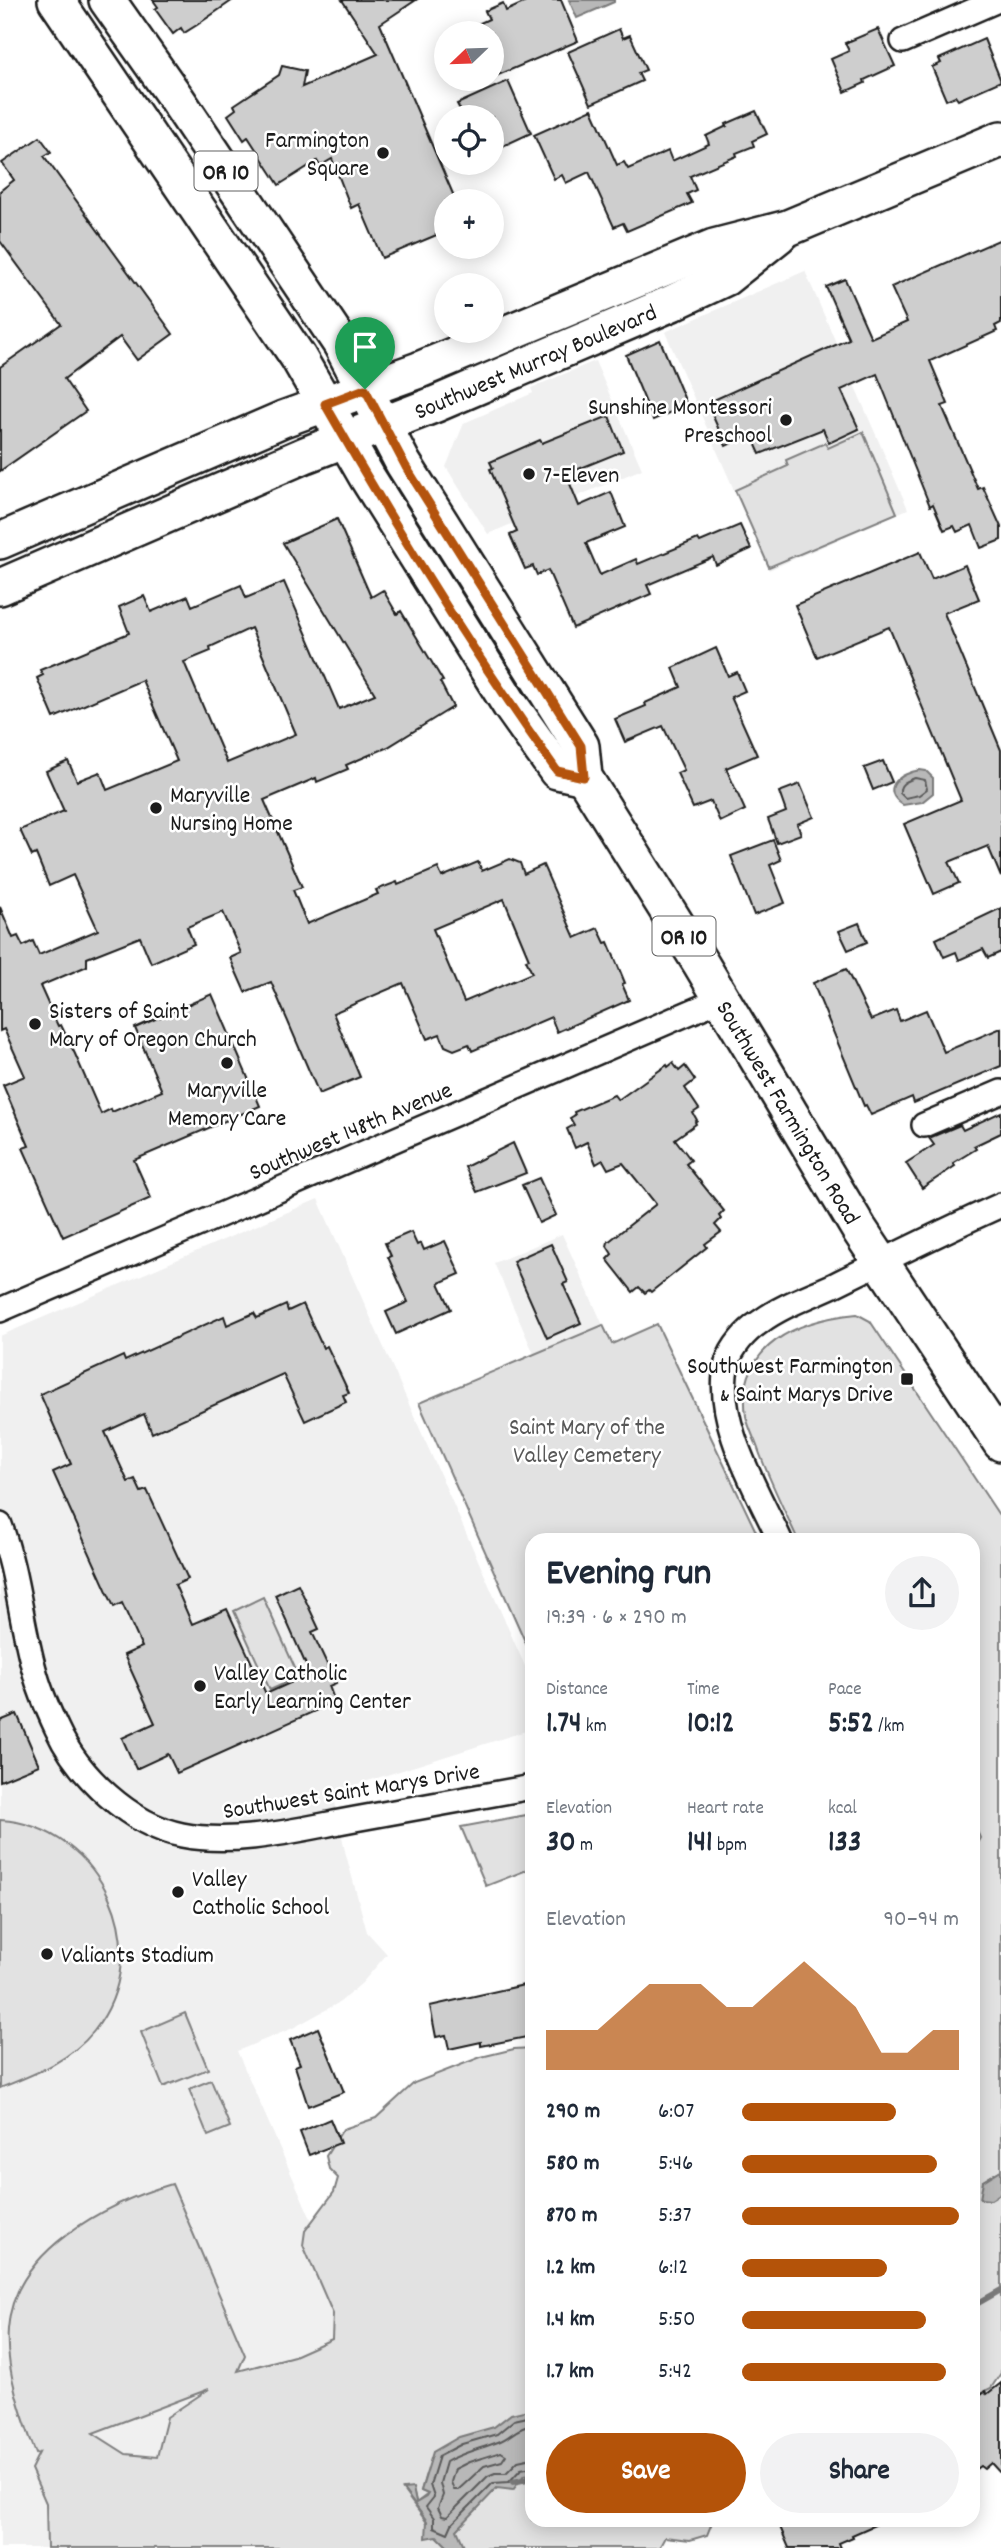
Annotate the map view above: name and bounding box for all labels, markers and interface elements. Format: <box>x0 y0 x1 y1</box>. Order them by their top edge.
north arrow <box>434 21 504 91</box>
map controls <box>434 21 504 343</box>
button: locate <box>434 105 504 175</box>
place label: Farmington Square <box>265 125 369 187</box>
marker: Farmington Square <box>375 145 391 161</box>
road number: OR 10 <box>194 152 258 190</box>
button: + <box>434 189 504 259</box>
button: − <box>434 273 504 343</box>
street label: Southwest Murray Boulevard <box>410 297 663 430</box>
pin <box>335 317 395 389</box>
icon: arrive <box>346 328 384 366</box>
place label: Sunshine Montessori Preschool <box>588 392 772 454</box>
marker: Sunshine Montessori Preschool <box>778 412 794 428</box>
place label: 7-Eleven <box>543 460 619 494</box>
marker: 7-Eleven <box>521 466 537 482</box>
place label: Maryville Nursing Home <box>170 780 293 842</box>
marker: Maryville Nursing Home <box>148 800 164 816</box>
road number: OR 10 <box>652 917 716 956</box>
street label: Southwest Farmington Road <box>706 995 867 1232</box>
place label: Sisters of Saint Mary of Oregon Church <box>49 996 257 1058</box>
marker: Sisters of Saint Mary of Oregon Church <box>27 1016 43 1032</box>
marker: Maryville Memory Care <box>219 1055 235 1071</box>
place label: Maryville Memory Care <box>168 1075 286 1137</box>
street label: Southwest 148th Avenue <box>244 1075 458 1191</box>
place label: Southwest Farmington & Saint Marys Drive <box>687 1351 893 1413</box>
marker: Southwest Farmington & Saint Marys Drive <box>899 1371 915 1387</box>
park label: Saint Mary of the Valley Cemetery <box>509 1412 665 1474</box>
text: Evening run <box>546 1548 711 1603</box>
button: share <box>885 1556 959 1630</box>
text: 19:39 · 6 × 290 m <box>546 1602 687 1635</box>
place label: Valley Catholic Early Learning Center <box>214 1658 411 1720</box>
text: Distance <box>546 1677 608 1704</box>
text: Time <box>687 1677 720 1704</box>
text: Pace <box>828 1677 862 1704</box>
marker: Valley Catholic Early Learning Center <box>192 1678 208 1694</box>
text: 1.74 <box>546 1704 582 1747</box>
text: 10:12 <box>687 1704 735 1747</box>
text: 5:52 <box>828 1704 874 1747</box>
text: km <box>582 1714 607 1741</box>
text: /km <box>874 1714 904 1741</box>
street label: Southwest Saint Marys Drive <box>221 1756 482 1830</box>
text: Elevation <box>546 1796 612 1823</box>
text: Heart rate <box>687 1796 764 1823</box>
text: kcal <box>828 1796 857 1823</box>
text: 30 <box>546 1823 576 1866</box>
text: 141 <box>687 1823 713 1866</box>
text: 133 <box>828 1823 861 1866</box>
text: m <box>576 1833 593 1860</box>
text: bpm <box>713 1833 747 1860</box>
place label: Valley Catholic School <box>192 1864 329 1926</box>
marker: Valley Catholic School <box>170 1884 186 1900</box>
text: Elevation <box>546 1904 626 1937</box>
text: 90–94 m <box>883 1904 959 1937</box>
place label: Valiants Stadium <box>61 1940 214 1974</box>
marker: Valiants Stadium <box>39 1946 55 1962</box>
text: 290 m <box>546 2096 600 2129</box>
text: 6:07 <box>658 2096 694 2129</box>
text: 580 m <box>546 2148 599 2181</box>
text: 5:46 <box>658 2148 693 2181</box>
text: 870 m <box>546 2200 598 2233</box>
text: 5:37 <box>658 2200 692 2233</box>
text: 1.2 km <box>546 2252 595 2285</box>
text: 6:12 <box>658 2252 688 2285</box>
text: 1.4 km <box>546 2304 595 2337</box>
text: 5:50 <box>658 2304 696 2337</box>
text: 1.7 km <box>546 2356 594 2389</box>
text: 5:42 <box>658 2356 692 2389</box>
button: Save <box>546 2433 746 2513</box>
button: Share <box>760 2433 959 2513</box>

